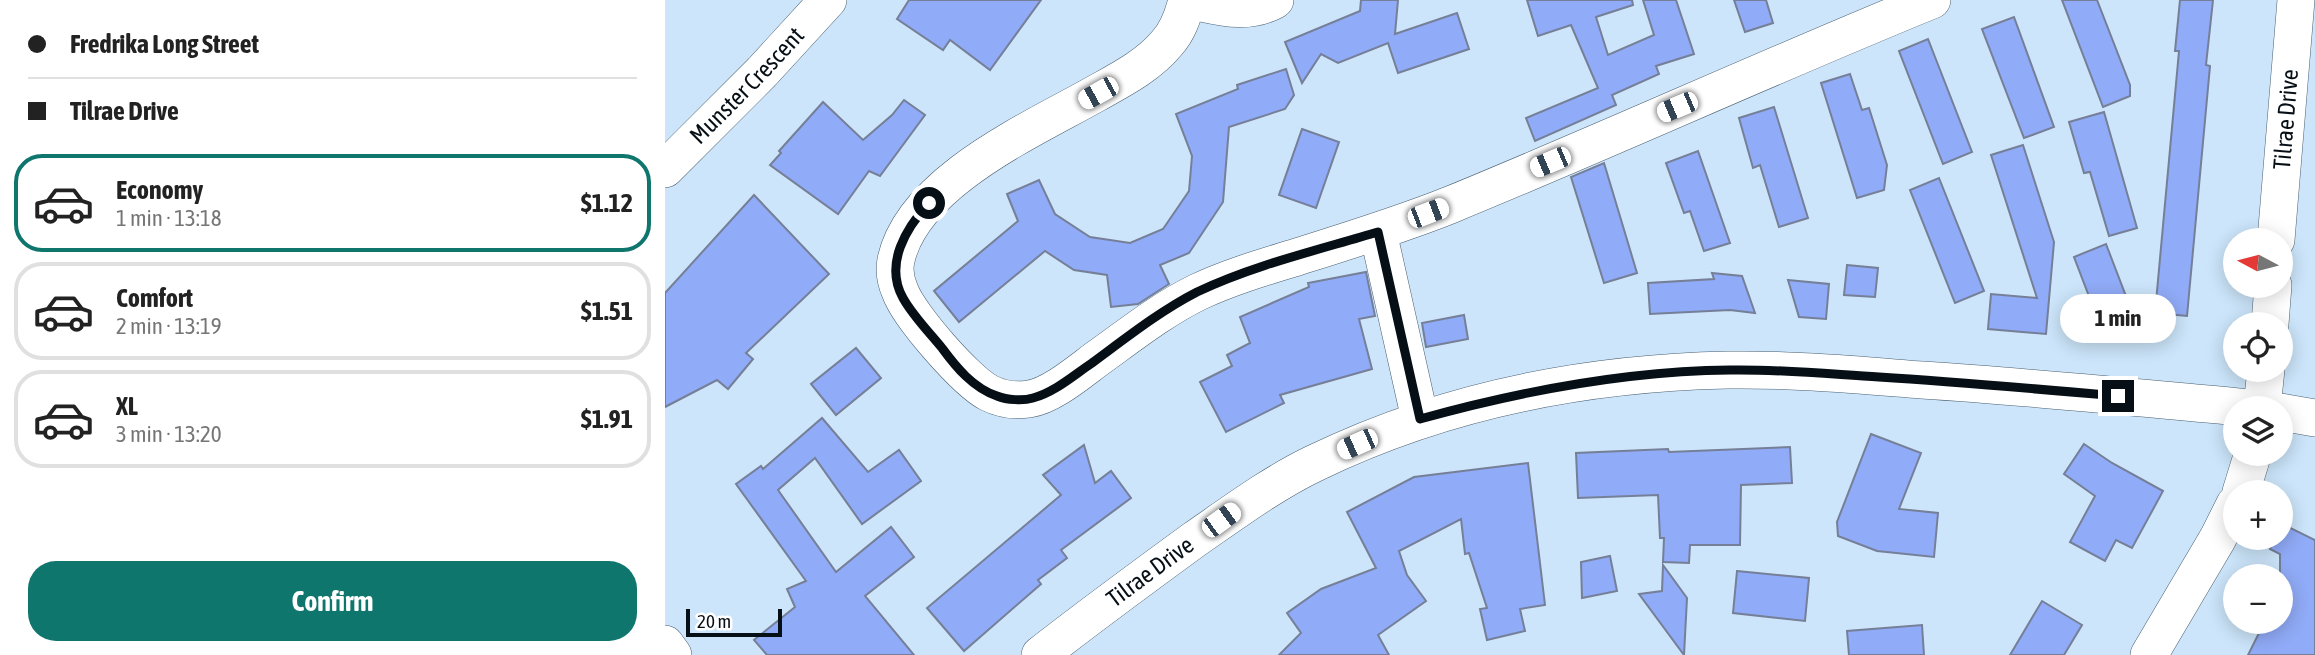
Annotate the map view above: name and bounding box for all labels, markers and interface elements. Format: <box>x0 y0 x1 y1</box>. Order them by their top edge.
street label: Munster Crescent <box>684 22 809 149</box>
text: Fredrika Long Street <box>70 29 259 59</box>
street label: Tilrae Drive <box>2268 68 2303 171</box>
car <box>1075 74 1122 112</box>
car <box>1654 89 1701 125</box>
text: Tilrae Drive <box>70 96 179 126</box>
car <box>1527 144 1574 180</box>
icon: car <box>32 172 95 235</box>
text: Economy <box>116 175 203 205</box>
route start <box>913 187 945 219</box>
text: $1.12 <box>581 188 633 218</box>
car <box>1405 196 1452 230</box>
text: 1 min · 13:18 <box>116 205 222 231</box>
north arrow <box>2223 228 2293 298</box>
map controls <box>2223 228 2293 634</box>
icon: car <box>32 280 95 343</box>
text: Comfort <box>116 283 193 313</box>
callout: 1 min <box>2060 294 2176 344</box>
text: $1.51 <box>581 296 633 326</box>
text: 1 min <box>2095 305 2141 331</box>
button: locate <box>2223 312 2293 382</box>
text: 2 min · 13:19 <box>116 313 222 339</box>
route end <box>2102 380 2134 412</box>
icon: car <box>32 388 95 451</box>
text: XL <box>116 391 138 421</box>
button: layers <box>2223 396 2293 466</box>
text: $1.91 <box>581 404 633 434</box>
text: 3 min · 13:20 <box>116 421 222 447</box>
car <box>1334 426 1381 462</box>
button: + <box>2223 480 2293 550</box>
car <box>1198 499 1245 541</box>
street label: Tilrae Drive <box>1101 531 1198 612</box>
button: Confirm <box>28 561 637 641</box>
button: − <box>2223 564 2293 634</box>
scale bar <box>686 606 782 638</box>
text: 20 m <box>697 610 731 632</box>

